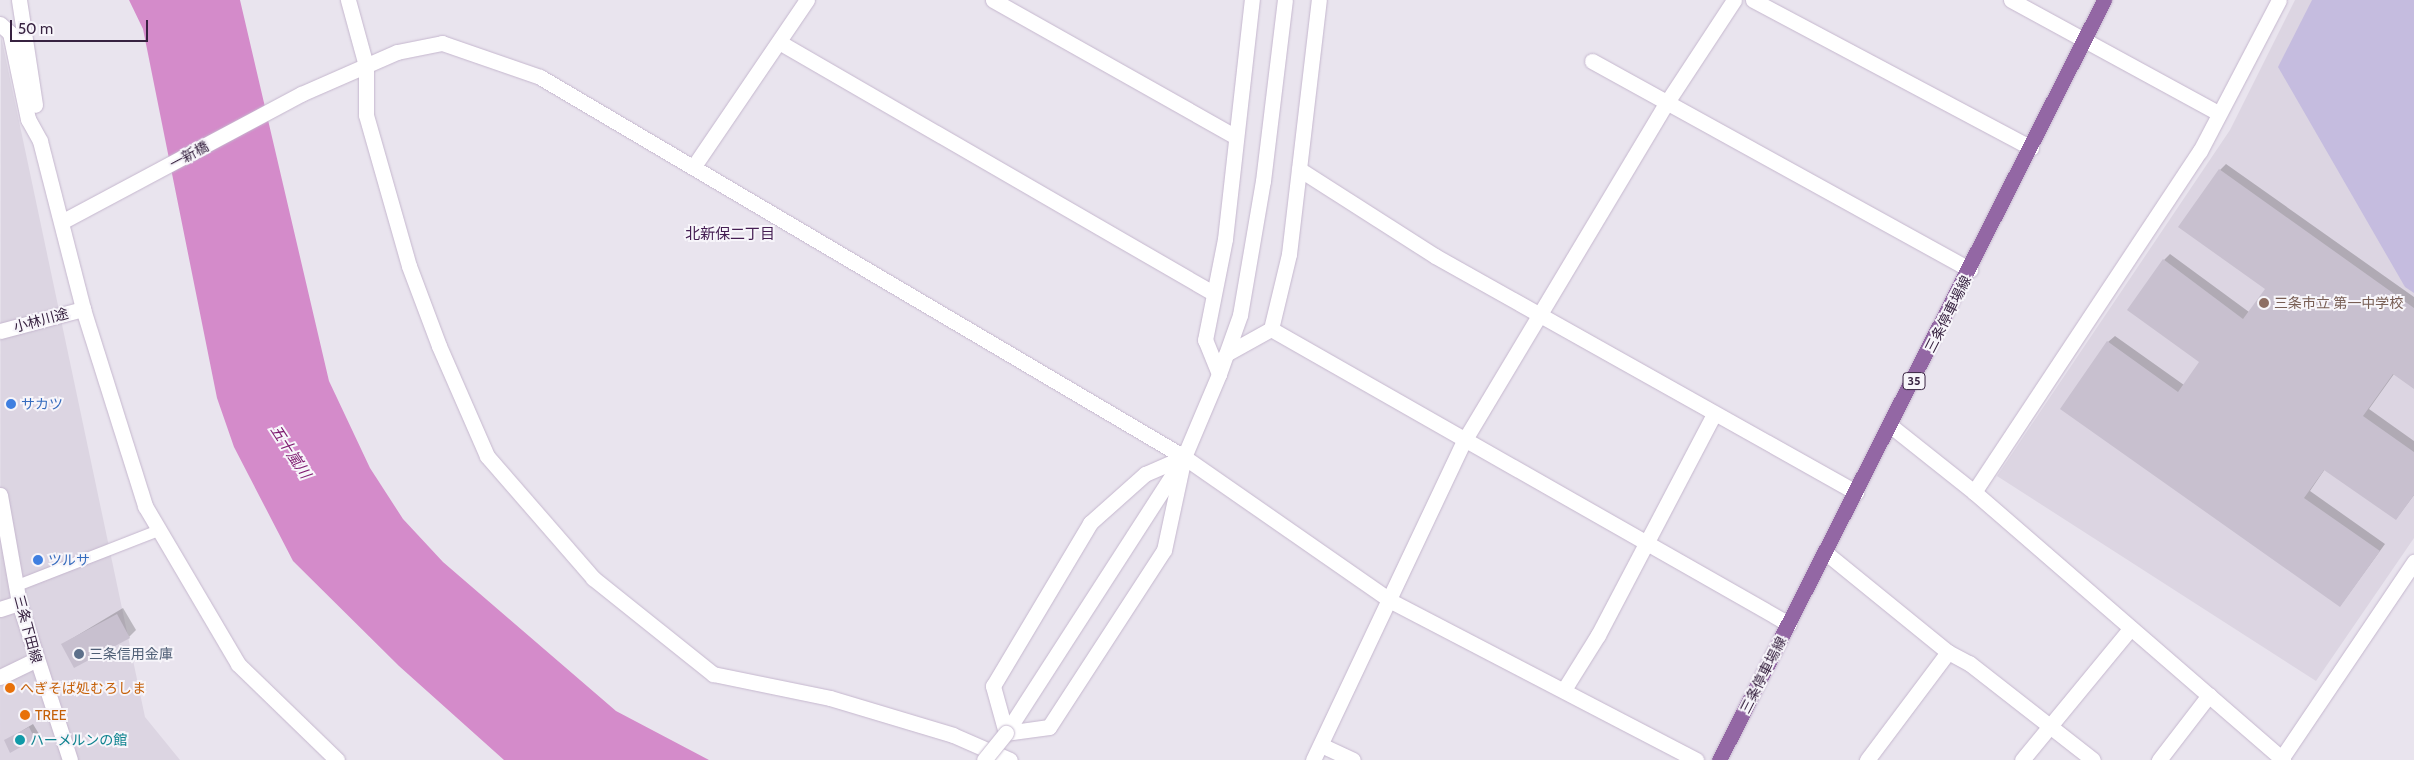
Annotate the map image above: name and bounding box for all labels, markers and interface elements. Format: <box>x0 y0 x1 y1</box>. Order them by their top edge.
scale bar <box>12 10 150 42</box>
text: 50 m <box>18 20 53 38</box>
street label: 一新橋 <box>167 138 211 172</box>
district label: 北新保二丁目 <box>685 226 775 244</box>
street label: 三条停車場線 <box>1921 273 1975 355</box>
place label: 三条市立 第一中学校 <box>2274 295 2403 311</box>
marker: 三条市立 第一中学校 <box>2258 297 2270 309</box>
street label: 小林川途 <box>12 305 70 335</box>
road number: 35 <box>1902 372 1926 391</box>
place label: サカツ <box>21 396 63 412</box>
marker: サカツ <box>5 398 17 410</box>
water label: 五十嵐川 <box>266 422 314 482</box>
place label: ツルサ <box>48 552 90 568</box>
marker: ツルサ <box>32 554 44 566</box>
street label: 三条下田線 <box>11 593 45 665</box>
street label: 三条停車場線 <box>1736 634 1790 716</box>
place label: 三条信用金庫 <box>89 646 173 662</box>
marker: 三条信用金庫 <box>73 648 85 660</box>
place label: へぎそば処むろしま <box>20 680 146 696</box>
marker: へぎそば処むろしま <box>4 682 16 694</box>
place label: TREE <box>35 707 66 723</box>
marker: TREE <box>19 709 31 721</box>
place label: ハーメルンの館 <box>30 732 128 748</box>
marker: ハーメルンの館 <box>14 734 26 746</box>

